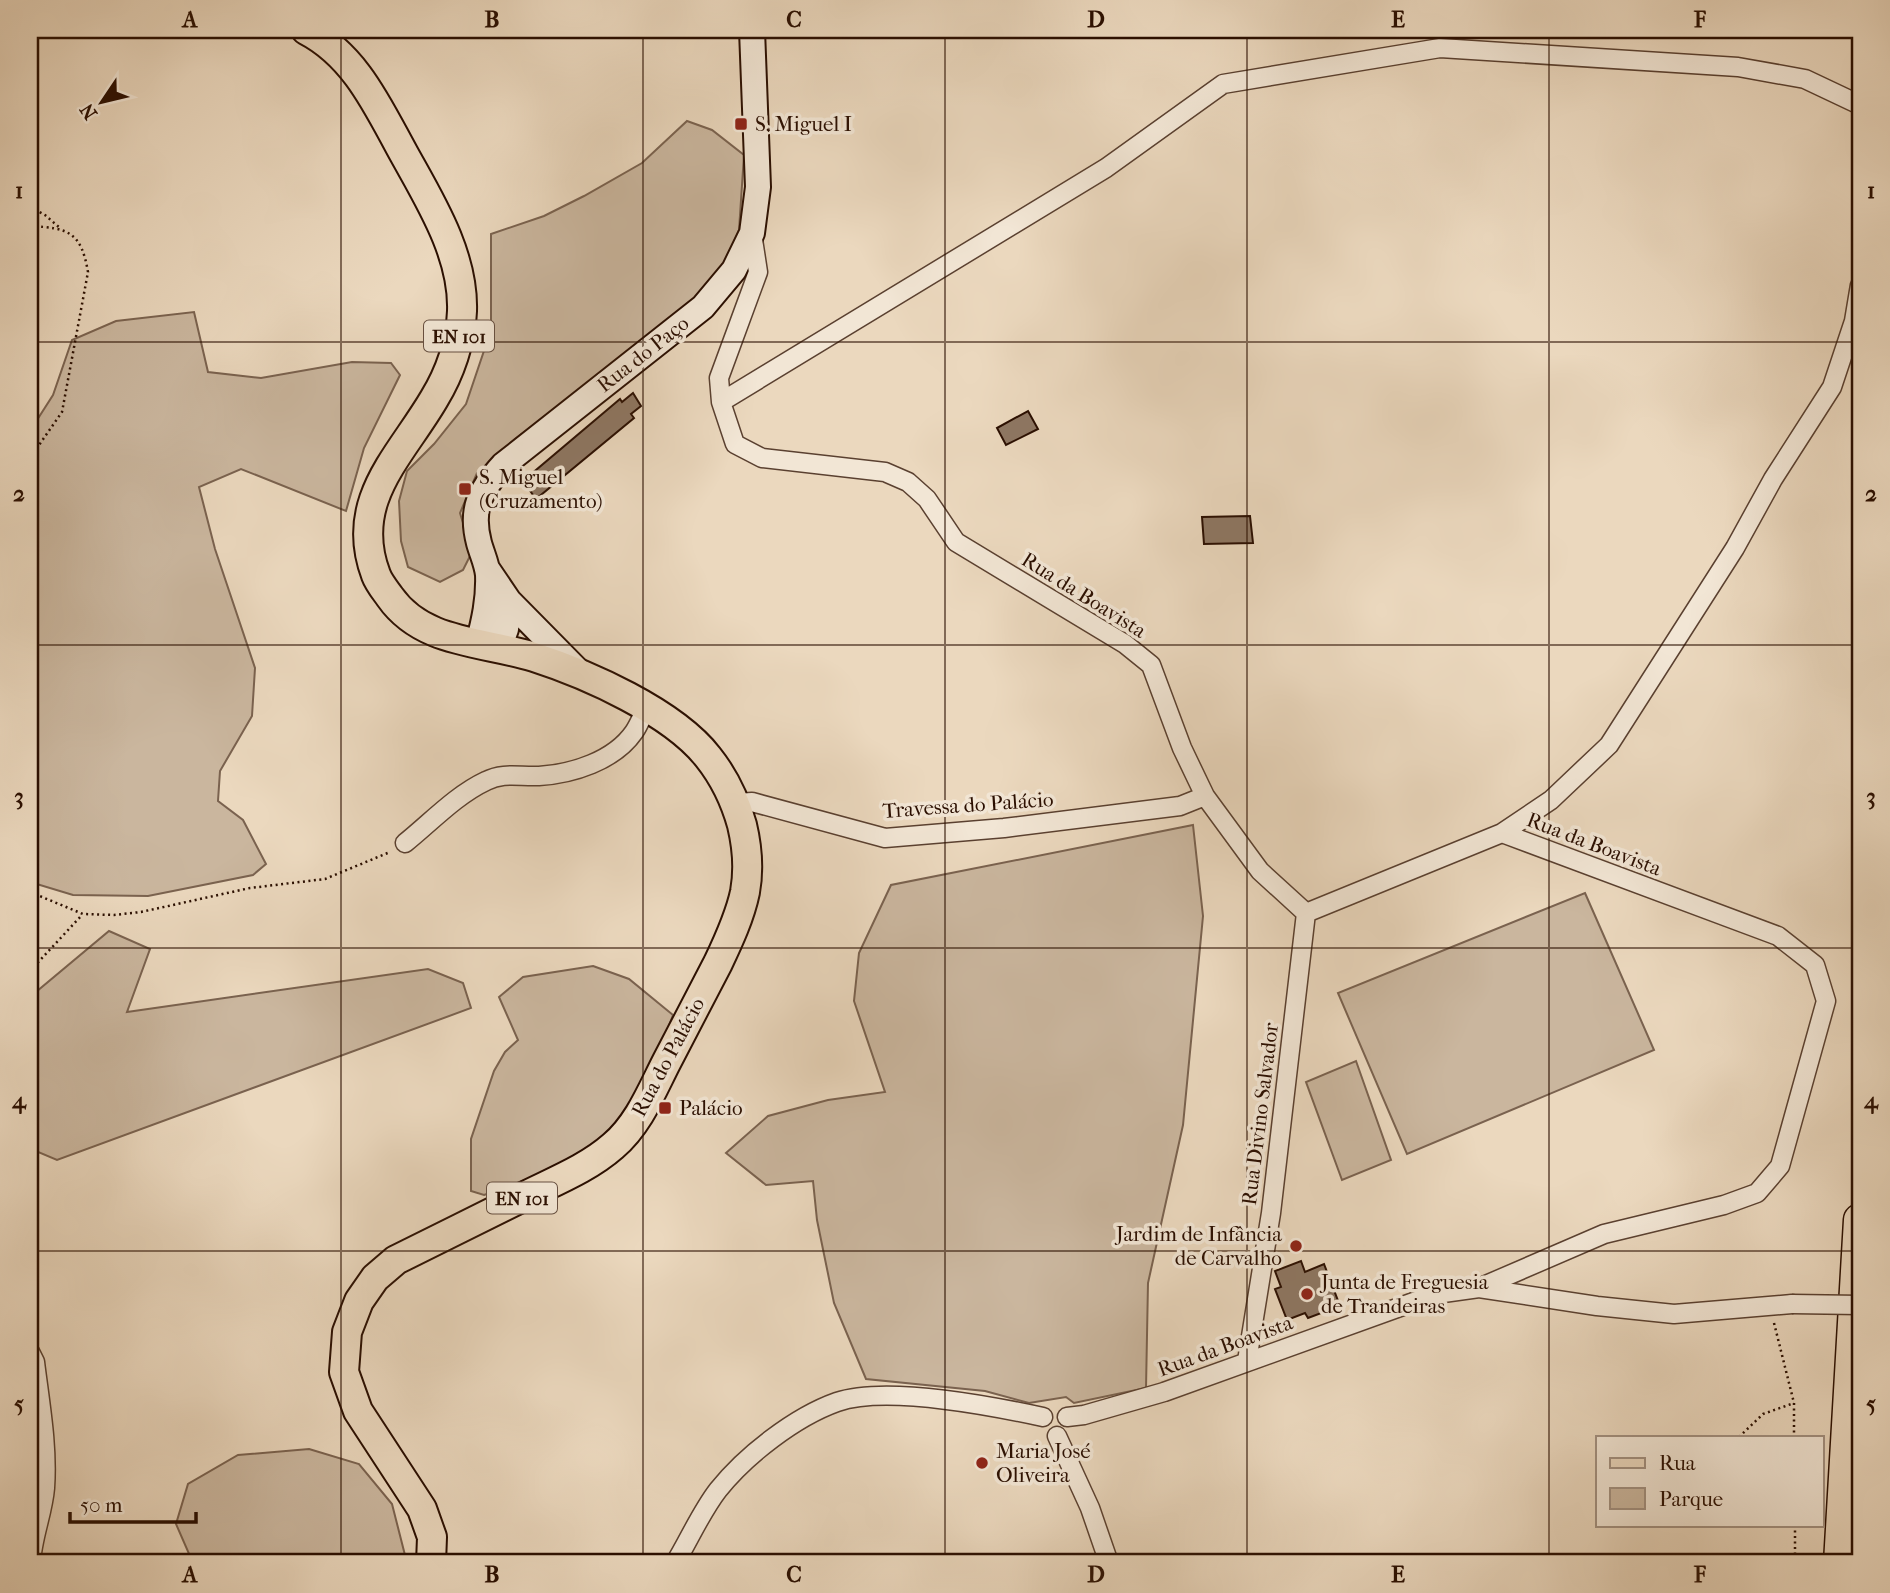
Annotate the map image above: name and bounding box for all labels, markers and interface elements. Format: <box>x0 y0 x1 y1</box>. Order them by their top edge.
text: A <box>181 6 199 33</box>
text: B <box>485 6 500 33</box>
text: C <box>786 6 802 33</box>
text: D <box>1087 6 1105 33</box>
text: E <box>1391 6 1405 33</box>
text: F <box>1693 6 1707 33</box>
north arrow <box>66 66 136 136</box>
text: N <box>75 98 102 123</box>
place label: S. Miguel I <box>755 112 852 136</box>
marker: S. Miguel I <box>733 116 749 132</box>
text: 1 <box>15 177 23 204</box>
text: 1 <box>1867 177 1875 204</box>
street label: Rua do Paço <box>592 311 694 397</box>
road number: EN 101 <box>424 320 494 352</box>
place label: S. Miguel (Cruzamento) <box>479 465 603 513</box>
text: 2 <box>13 480 25 507</box>
text: 2 <box>1865 480 1877 507</box>
marker: S. Miguel (Cruzamento) <box>457 481 473 497</box>
street label: Rua da Boavista <box>1017 547 1151 643</box>
text: 3 <box>14 783 24 810</box>
text: 3 <box>1866 783 1876 810</box>
street label: Travessa do Palácio <box>882 787 1054 823</box>
street label: Rua da Boavista <box>1523 807 1665 881</box>
street label: Rua do Palácio <box>626 993 710 1121</box>
street label: Rua Divino Salvador <box>1237 1021 1283 1207</box>
text: 4 <box>11 1087 27 1114</box>
text: 4 <box>1863 1087 1879 1114</box>
place label: Palácio <box>679 1095 743 1121</box>
marker: Palácio <box>657 1100 673 1116</box>
road number: EN 101 <box>487 1182 557 1214</box>
place label: Jardim de Infância de Carvalho <box>1114 1222 1282 1270</box>
marker: Jardim de Infância de Carvalho <box>1288 1238 1304 1254</box>
place label: Junta de Freguesia de Trandeiras <box>1319 1270 1489 1318</box>
marker: Junta de Freguesia de Trandeiras <box>1299 1286 1315 1302</box>
street label: Rua da Boavista <box>1154 1310 1296 1382</box>
text: 5 <box>14 1390 24 1417</box>
text: 5 <box>1866 1390 1876 1417</box>
legend <box>1596 1436 1824 1526</box>
place label: Maria José Oliveira <box>996 1439 1091 1487</box>
text: Rua <box>1659 1451 1696 1475</box>
marker: Maria José Oliveira <box>974 1455 990 1471</box>
scale bar <box>70 1481 196 1525</box>
text: Parque <box>1659 1487 1723 1511</box>
text: 50 m <box>80 1493 123 1517</box>
text: A <box>181 1561 199 1588</box>
text: B <box>485 1561 500 1588</box>
text: C <box>786 1561 802 1588</box>
text: D <box>1087 1561 1105 1588</box>
text: E <box>1391 1561 1405 1588</box>
text: F <box>1693 1561 1707 1588</box>

